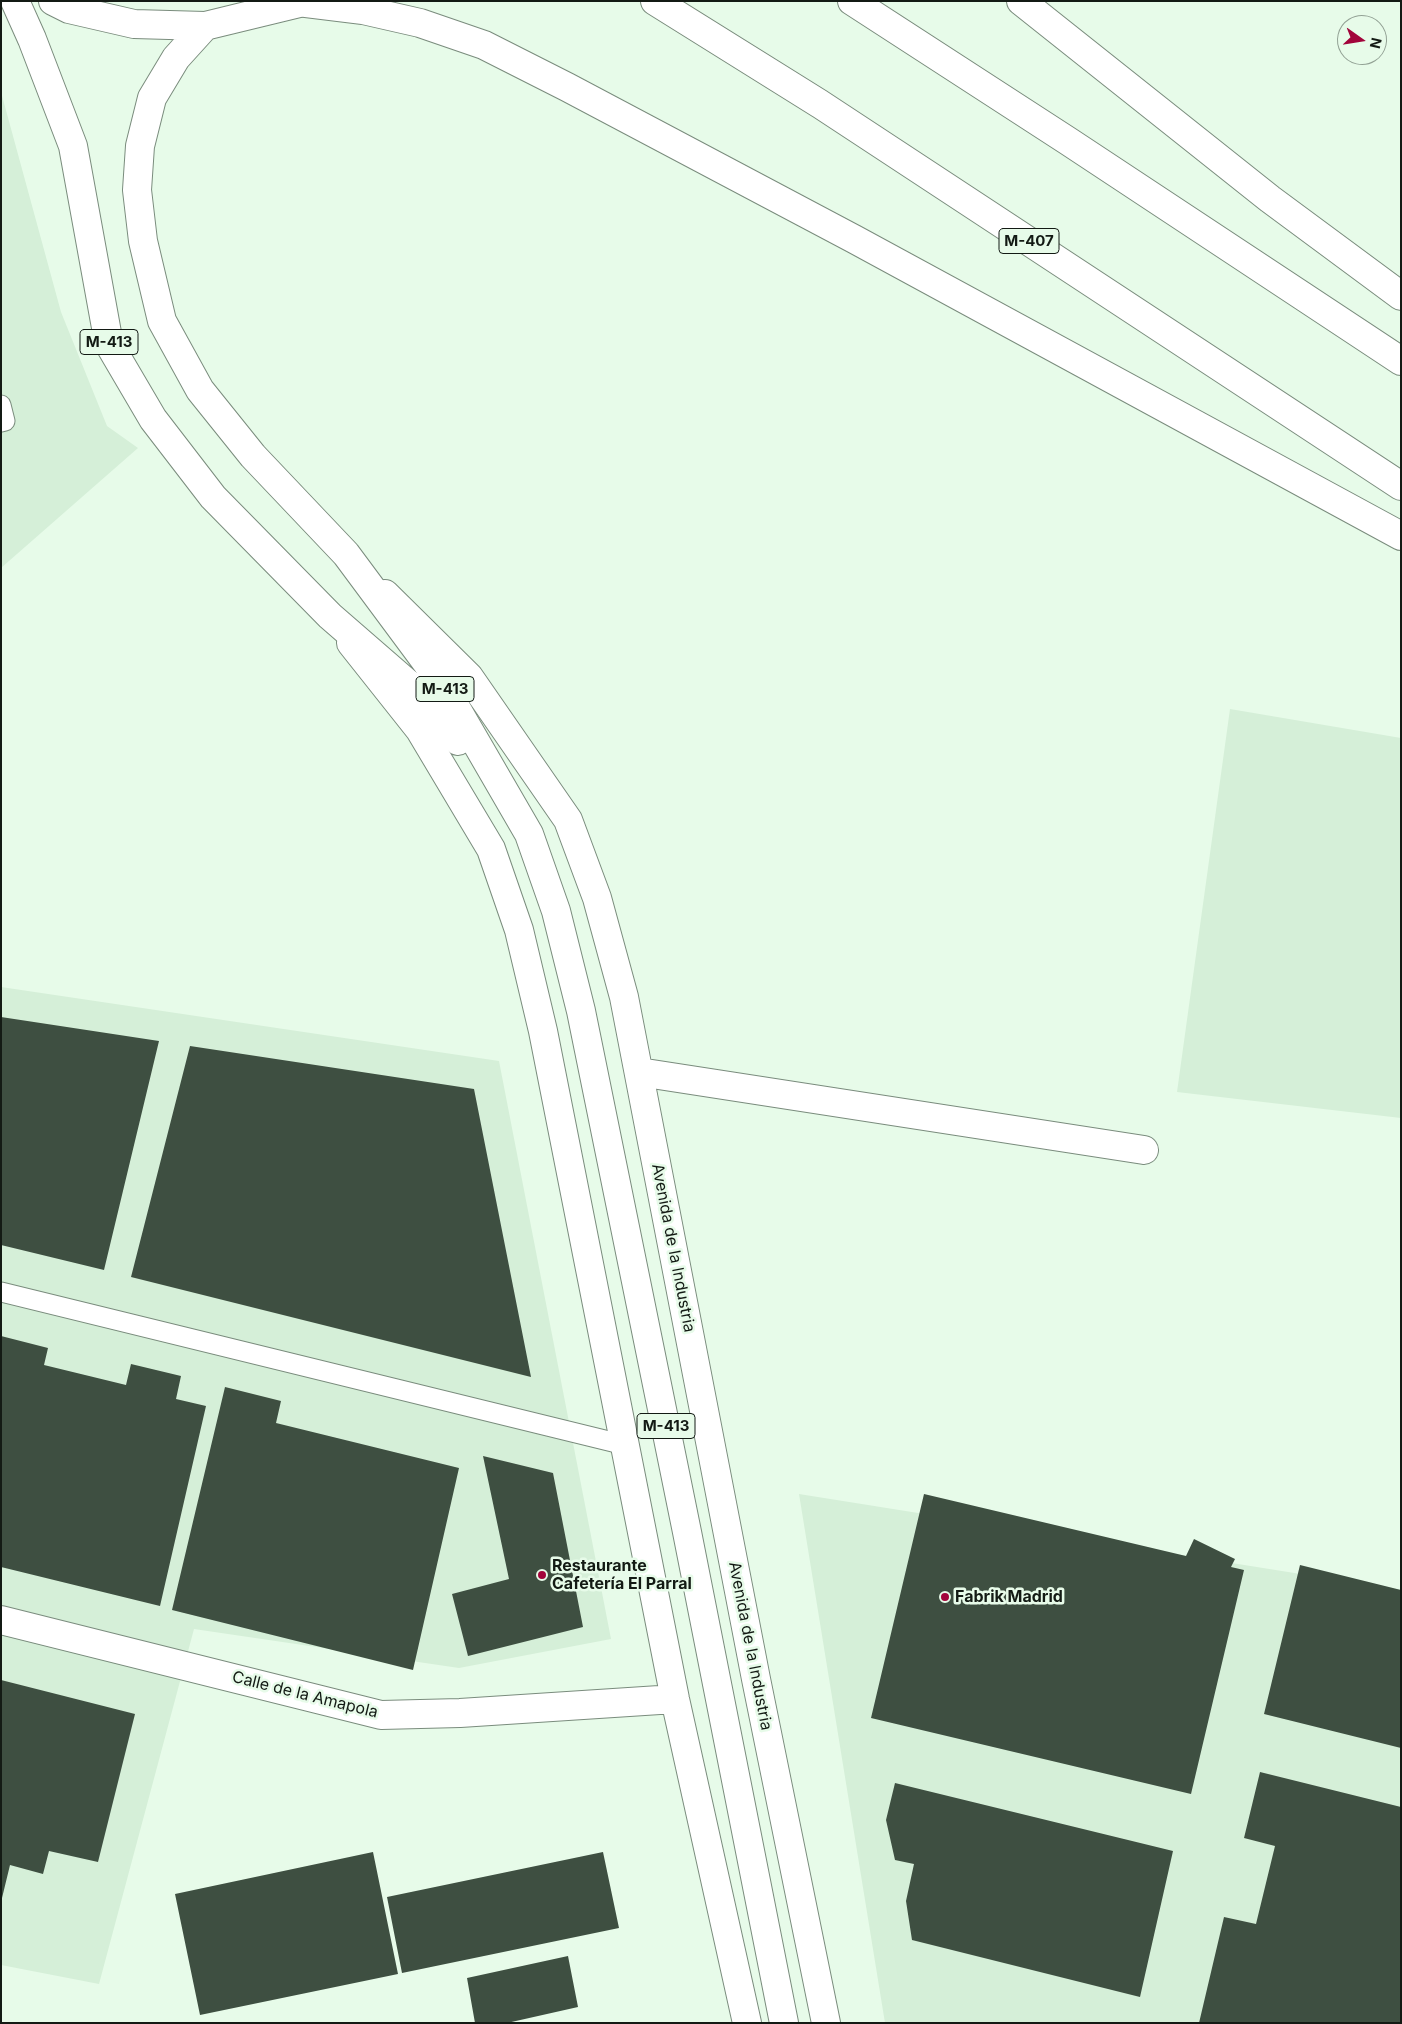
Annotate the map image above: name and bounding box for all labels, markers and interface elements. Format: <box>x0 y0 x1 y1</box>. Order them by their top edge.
north arrow <box>1337 15 1387 65</box>
text: N <box>1367 36 1386 50</box>
road number: M-407 <box>999 228 1059 254</box>
road number: M-413 <box>80 330 138 354</box>
road number: M-413 <box>416 676 474 702</box>
street label: Avenida de la Industria <box>647 1162 699 1334</box>
road number: M-413 <box>637 1414 695 1438</box>
place label: Restaurante Cafetería El Parral <box>552 1556 692 1594</box>
street label: Avenida de la Industria <box>724 1560 776 1732</box>
marker: Restaurante Cafetería El Parral <box>536 1569 548 1581</box>
place label: Fabrik Madrid <box>955 1587 1063 1607</box>
marker: Fabrik Madrid <box>939 1591 951 1603</box>
street label: Calle de la Amapola <box>230 1668 380 1722</box>

